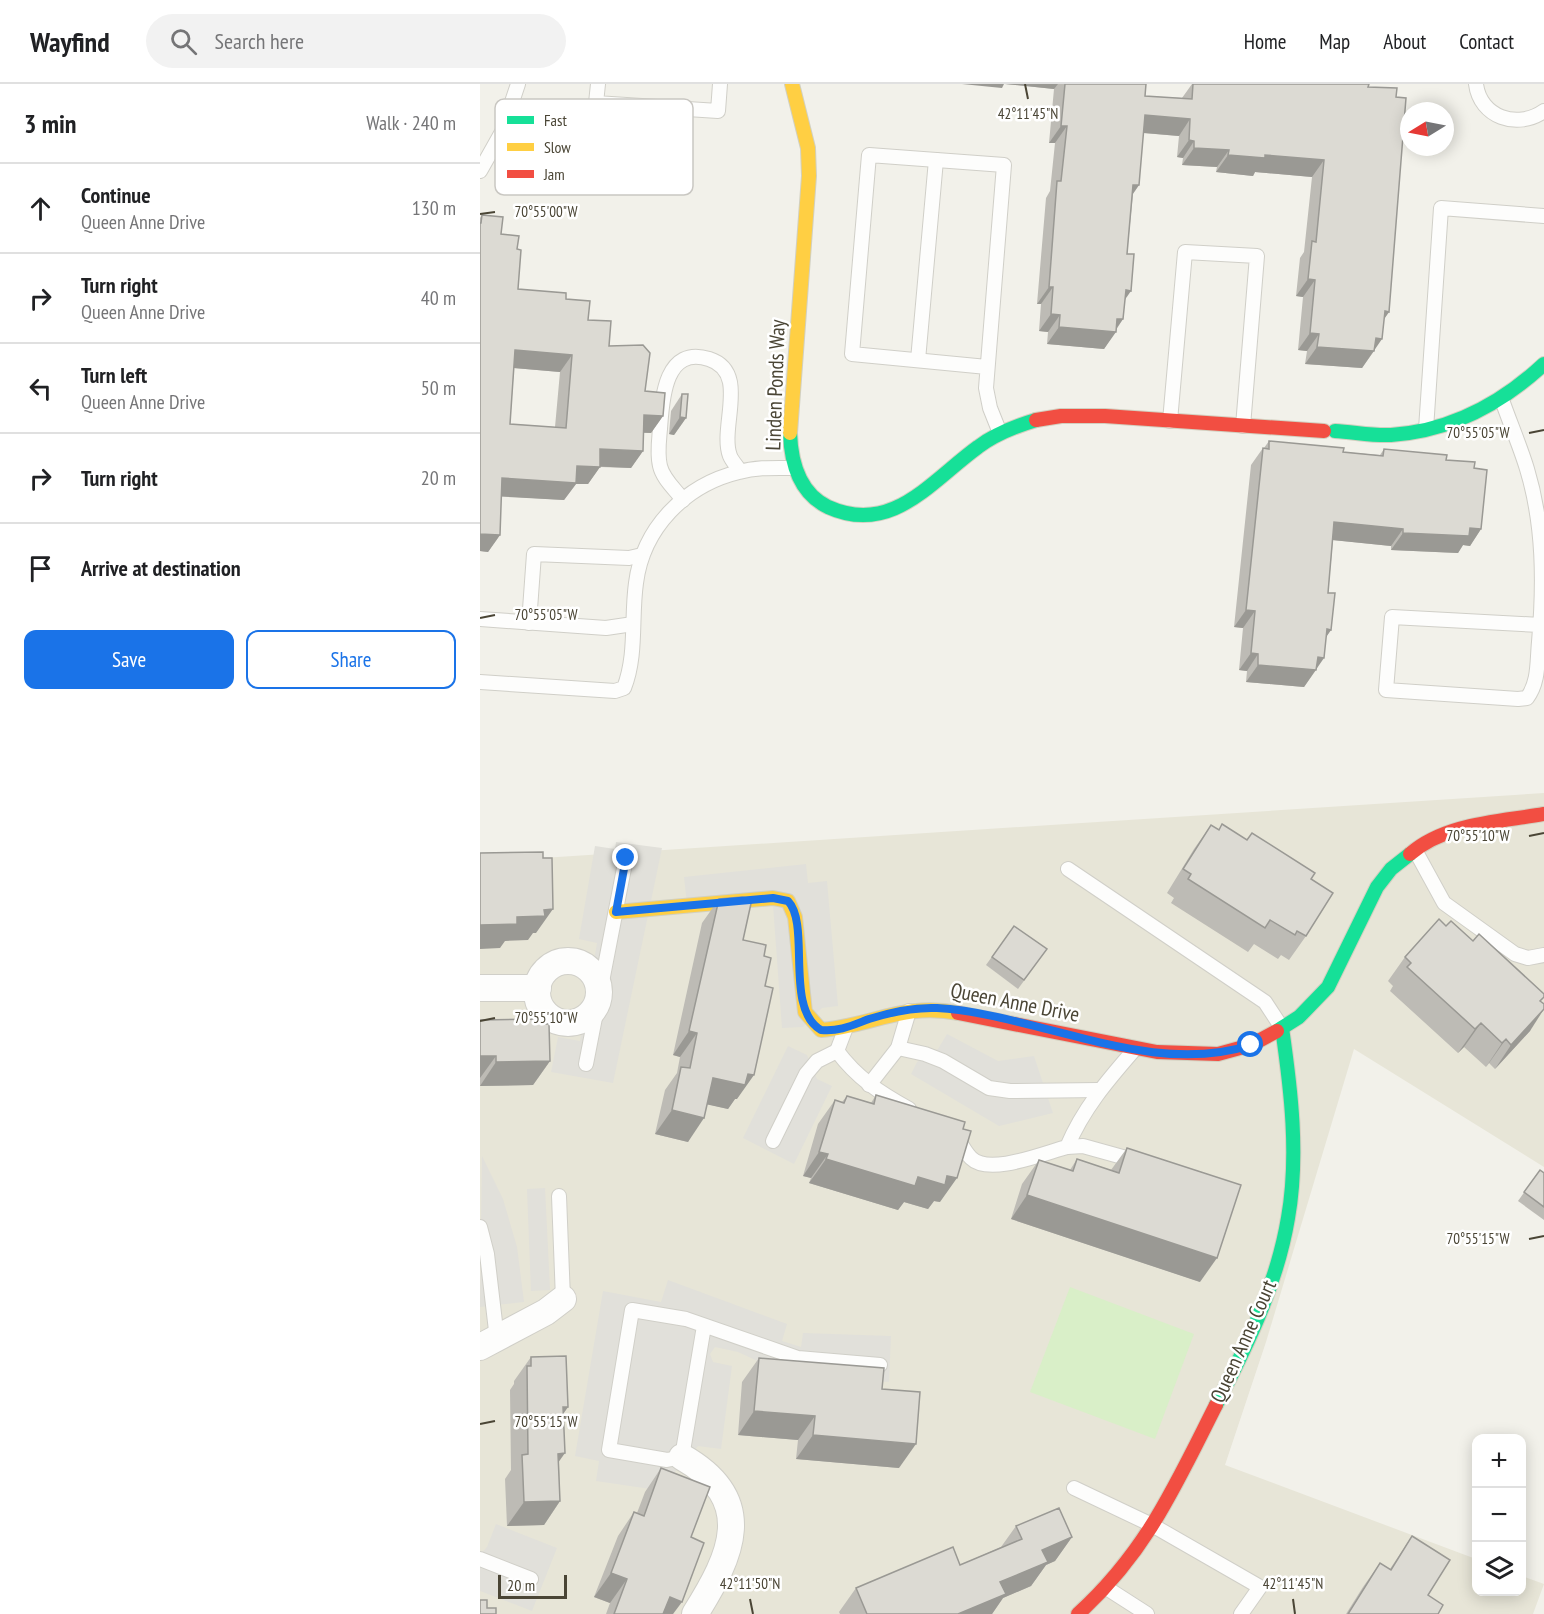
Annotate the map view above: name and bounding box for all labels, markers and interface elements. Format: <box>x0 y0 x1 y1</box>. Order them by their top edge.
search box <box>146 14 566 68</box>
text: Wayfind <box>30 23 110 60</box>
icon: search <box>167 25 200 58</box>
text: Search here <box>215 27 304 55</box>
text: Home <box>1244 28 1286 55</box>
text: Map <box>1319 28 1350 55</box>
text: About <box>1383 28 1426 55</box>
text: Contact <box>1459 28 1514 55</box>
legend <box>495 99 693 195</box>
north arrow <box>1400 102 1454 156</box>
text: 42°11'45"N <box>998 104 1058 123</box>
text: 3 min <box>24 107 77 140</box>
text: Walk · 240 m <box>366 110 456 136</box>
text: Fast <box>544 110 567 130</box>
text: Slow <box>544 137 571 157</box>
text: Jam <box>543 164 565 184</box>
text: Continue <box>81 181 151 209</box>
icon: ahead <box>24 192 57 225</box>
text: 130 m <box>412 195 456 221</box>
text: 70°55'00"W <box>514 202 578 221</box>
text: Queen Anne Drive <box>81 209 205 235</box>
text: Turn right <box>81 271 158 299</box>
icon: right <box>24 282 57 315</box>
text: 40 m <box>421 285 456 311</box>
text: Queen Anne Drive <box>81 299 205 325</box>
street label: Linden Ponds Way <box>759 319 791 451</box>
text: Turn left <box>81 361 147 389</box>
icon: left <box>24 372 57 405</box>
text: 50 m <box>421 375 456 401</box>
text: Queen Anne Drive <box>81 389 205 415</box>
text: 70°55'05"W <box>1446 423 1510 442</box>
icon: right <box>24 462 57 495</box>
text: Turn right <box>81 464 158 492</box>
text: 20 m <box>421 465 456 491</box>
icon: arrive <box>24 552 57 585</box>
text: Arrive at destination <box>81 554 241 582</box>
text: 70°55'05"W <box>514 605 578 624</box>
button: Save <box>24 630 234 689</box>
button: Share <box>246 630 456 689</box>
text: 70°55'10"W <box>1446 826 1510 845</box>
route end <box>612 844 638 870</box>
street label: Queen Anne Drive <box>948 976 1082 1028</box>
text: 70°55'10"W <box>514 1008 578 1027</box>
route start <box>1237 1031 1263 1057</box>
text: 70°55'15"W <box>1446 1229 1510 1248</box>
street label: Queen Anne Court <box>1204 1275 1282 1407</box>
text: 70°55'15"W <box>514 1412 578 1431</box>
map controls <box>1472 1434 1526 1596</box>
button: + <box>1472 1434 1526 1488</box>
button: − <box>1472 1488 1526 1542</box>
button: layers <box>1472 1542 1526 1596</box>
scale bar <box>498 1572 567 1600</box>
text: 42°11'50"N <box>720 1574 780 1593</box>
text: 42°11'45"N <box>1263 1574 1323 1593</box>
text: 20 m <box>507 1575 535 1595</box>

